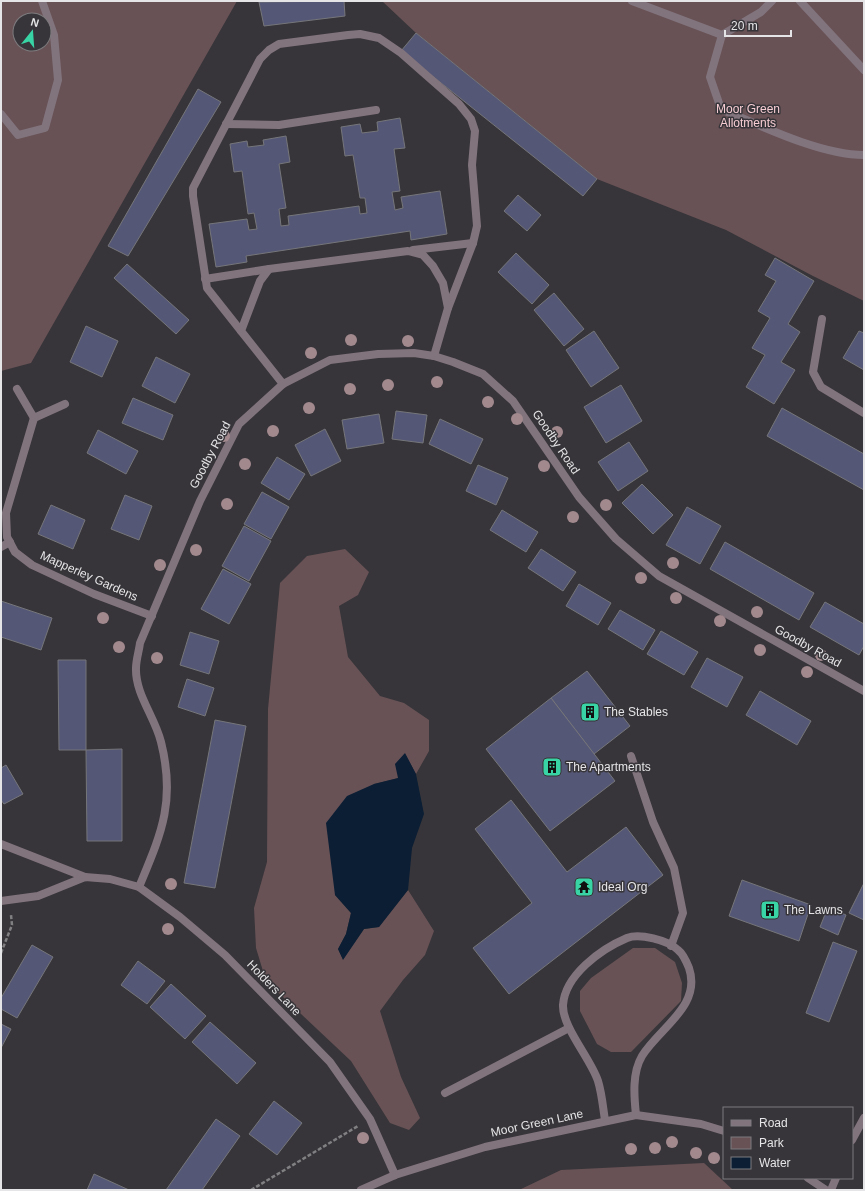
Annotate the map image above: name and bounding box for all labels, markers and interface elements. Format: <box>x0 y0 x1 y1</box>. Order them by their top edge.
north arrow <box>12 12 52 52</box>
scale bar <box>725 12 791 38</box>
text: N <box>29 16 41 29</box>
text: 20 m <box>731 19 758 33</box>
park label: Moor Green Allotments <box>716 102 780 130</box>
street label: Goodby Road <box>529 407 583 477</box>
street label: Goodby Road <box>186 419 234 491</box>
street label: Mapperley Gardens <box>38 548 140 604</box>
street label: Goodby Road <box>772 622 844 670</box>
building icon: The Stables <box>579 701 601 723</box>
place label: The Stables <box>604 705 668 719</box>
building icon: The Apartments <box>541 756 563 778</box>
place label: The Apartments <box>566 760 651 774</box>
temple icon: Ideal Org <box>573 876 595 898</box>
place label: Ideal Org <box>598 880 647 894</box>
building icon: The Lawns <box>759 899 781 921</box>
place label: The Lawns <box>784 903 843 917</box>
street label: Holders Lane <box>244 957 304 1019</box>
street label: Moor Green Lane <box>490 1106 585 1140</box>
legend <box>723 1107 853 1179</box>
text: Road <box>759 1116 788 1130</box>
text: Park <box>759 1136 785 1150</box>
text: Water <box>759 1156 791 1170</box>

